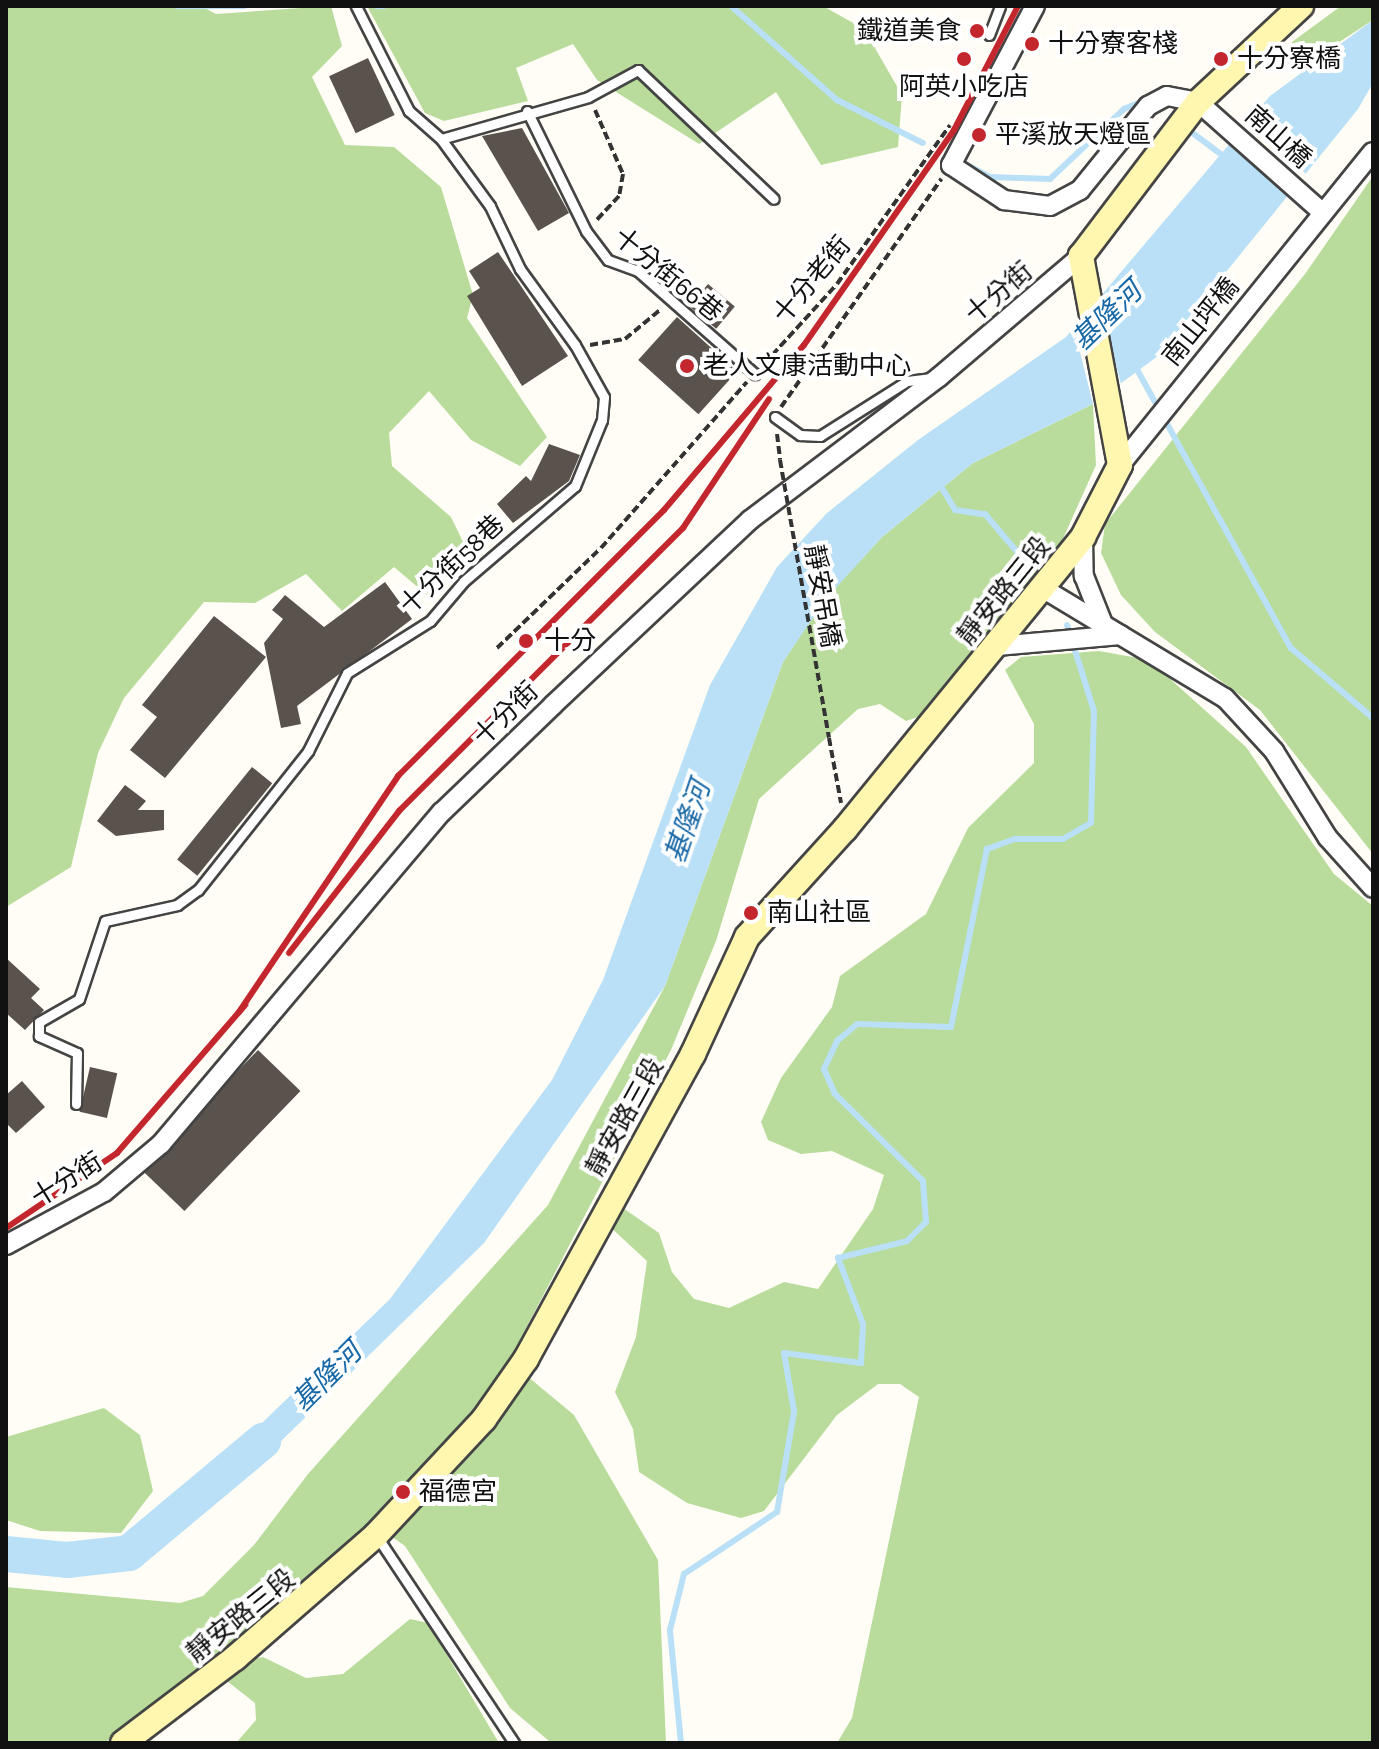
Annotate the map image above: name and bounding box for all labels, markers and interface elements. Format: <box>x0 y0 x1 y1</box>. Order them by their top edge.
place label: 鐵道美食 <box>857 15 961 47</box>
marker: 鐵道美食 <box>968 22 986 40</box>
place label: 十分寮客棧 <box>1048 28 1178 60</box>
marker: 十分寮客棧 <box>1023 35 1041 53</box>
place label: 十分寮橋 <box>1237 43 1341 75</box>
marker: 阿英小吃店 <box>955 50 973 68</box>
marker: 十分寮橋 <box>1212 50 1230 68</box>
place label: 阿英小吃店 <box>899 71 1029 103</box>
street label: 南山橋 <box>1239 99 1317 175</box>
place label: 平溪放天燈區 <box>995 119 1151 151</box>
marker: 平溪放天燈區 <box>970 126 988 144</box>
street label: 十分街66巷 <box>607 221 729 329</box>
street label: 十分老街 <box>767 230 857 330</box>
street label: 十分街 <box>959 256 1039 330</box>
street label: 南山坪橋 <box>1156 272 1246 372</box>
water label: 基隆河 <box>1065 275 1149 357</box>
place label: 老人文康活動中心 <box>703 350 911 382</box>
marker: 老人文康活動中心 <box>678 357 696 375</box>
street label: 十分街58巷 <box>393 509 511 621</box>
street label: 靜安路三段 <box>951 531 1057 651</box>
street label: 靜安吊橋 <box>798 542 846 650</box>
place label: 十分 <box>544 625 596 657</box>
marker: 十分 <box>515 630 537 652</box>
street label: 十分街 <box>467 676 545 752</box>
water label: 基隆河 <box>658 777 718 867</box>
place label: 南山社區 <box>767 897 871 929</box>
marker: 南山社區 <box>742 904 760 922</box>
street label: 靜安路三段 <box>580 1053 670 1181</box>
street label: 十分街 <box>26 1146 108 1214</box>
water label: 基隆河 <box>285 1335 369 1419</box>
place label: 福德宮 <box>419 1476 497 1508</box>
marker: 福德宮 <box>394 1483 412 1501</box>
street label: 靜安路三段 <box>181 1563 301 1669</box>

